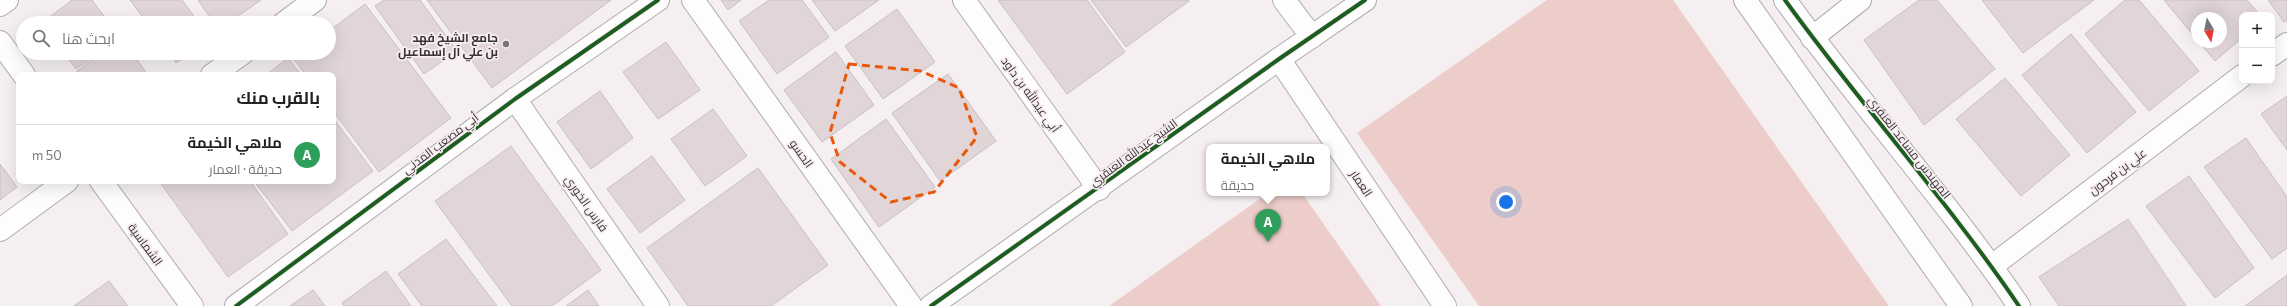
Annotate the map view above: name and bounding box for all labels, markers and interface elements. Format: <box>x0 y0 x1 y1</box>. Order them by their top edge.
north arrow <box>2191 12 2227 48</box>
map controls <box>2239 12 2275 84</box>
button: + <box>2239 12 2275 48</box>
search box <box>16 16 336 60</box>
icon: search <box>30 27 52 49</box>
text: ابحث هنا <box>62 29 115 47</box>
place label: جامع الشيخ فهد بن علي آل إسماعيل <box>398 30 498 62</box>
marker: جامع الشيخ فهد بن علي آل إسماعيل <box>501 39 511 49</box>
button: − <box>2239 48 2275 84</box>
street label: أبي عبدالله بن داود <box>996 54 1063 137</box>
text: بالقرب منك <box>237 87 320 108</box>
street label: المهندس مساعد العنقري <box>1862 93 1954 204</box>
street label: أبي مصعب المدني <box>399 110 483 179</box>
street label: الشيخ عبدالله العنقري <box>1086 115 1182 192</box>
text: ملاهي الخيمة <box>187 133 282 151</box>
street label: الحسو <box>787 136 817 170</box>
popup <box>1206 144 1330 196</box>
street label: علي بن فرحون <box>2085 145 2151 200</box>
text: 50 m <box>32 147 62 163</box>
text: A <box>302 147 312 163</box>
text: ملاهي الخيمة <box>1221 149 1315 167</box>
text: حديقة · العمار <box>209 161 282 177</box>
street label: العمار <box>1347 166 1376 199</box>
street label: فارس الخوري <box>559 172 611 236</box>
text: حديقة <box>1221 177 1254 193</box>
your location <box>1496 192 1516 212</box>
pin: A <box>1255 209 1281 242</box>
street label: الشماسية <box>125 220 166 268</box>

